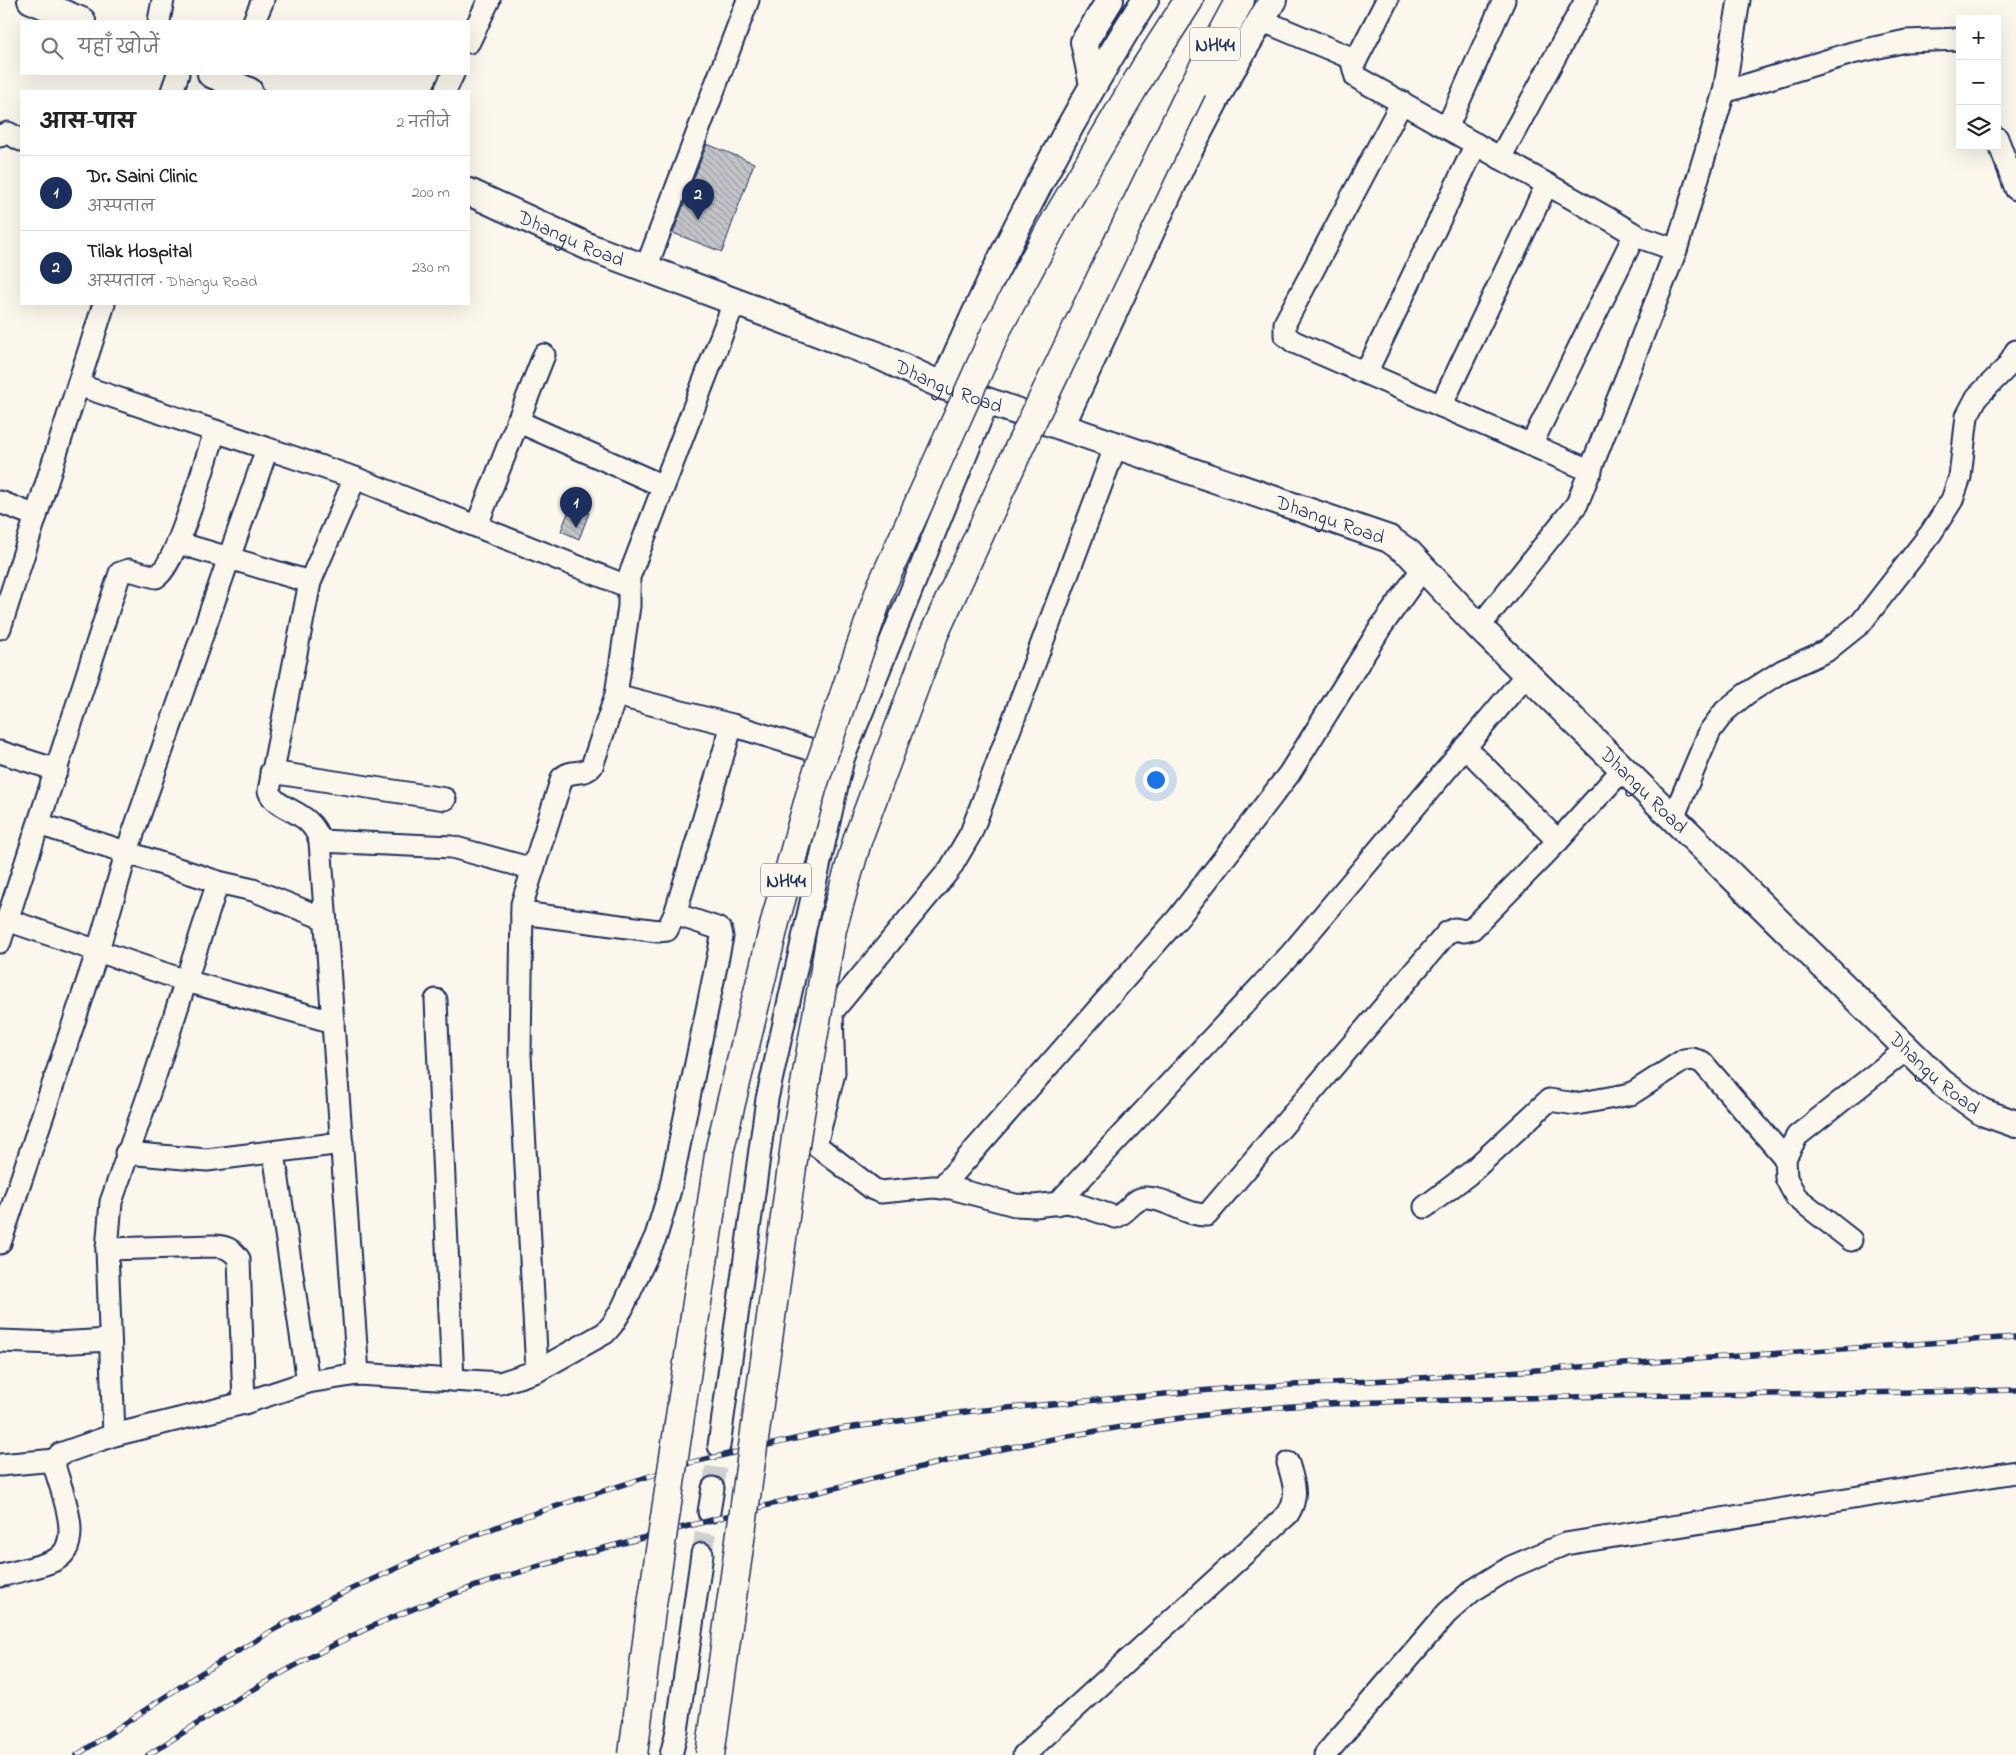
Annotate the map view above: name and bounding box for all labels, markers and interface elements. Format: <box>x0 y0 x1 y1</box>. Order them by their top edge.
map controls <box>1956 15 2001 150</box>
button: + <box>1956 15 2001 60</box>
search box <box>20 20 470 75</box>
road number: NH44 <box>1190 28 1240 61</box>
icon: search <box>38 34 66 62</box>
text: यहाँ खोजें <box>78 35 160 62</box>
button: − <box>1956 60 2001 105</box>
button: layers <box>1956 105 2001 150</box>
text: आस-पास <box>40 108 135 138</box>
text: 2 नतीजे <box>397 111 450 135</box>
text: Dr. Saini Clinic <box>87 164 197 191</box>
pin: 2 <box>682 179 714 220</box>
text: 1 <box>53 181 59 205</box>
text: 200 m <box>412 181 450 205</box>
text: अस्पताल <box>87 195 155 219</box>
street label: Dhangu Road <box>511 204 628 276</box>
text: Tilak Hospital <box>87 239 192 266</box>
text: 2 <box>52 256 60 280</box>
text: 230 m <box>412 256 450 280</box>
text: अस्पताल · Dhangu Road <box>87 270 257 294</box>
street label: Dhangu Road <box>888 353 1006 422</box>
pin: 1 <box>560 487 592 528</box>
street label: Dhangu Road <box>1270 489 1388 553</box>
street label: Dhangu Road <box>1591 740 1693 842</box>
your location <box>1143 767 1169 793</box>
road number: NH44 <box>761 864 811 896</box>
street label: Dhangu Road <box>1880 1025 1985 1123</box>

